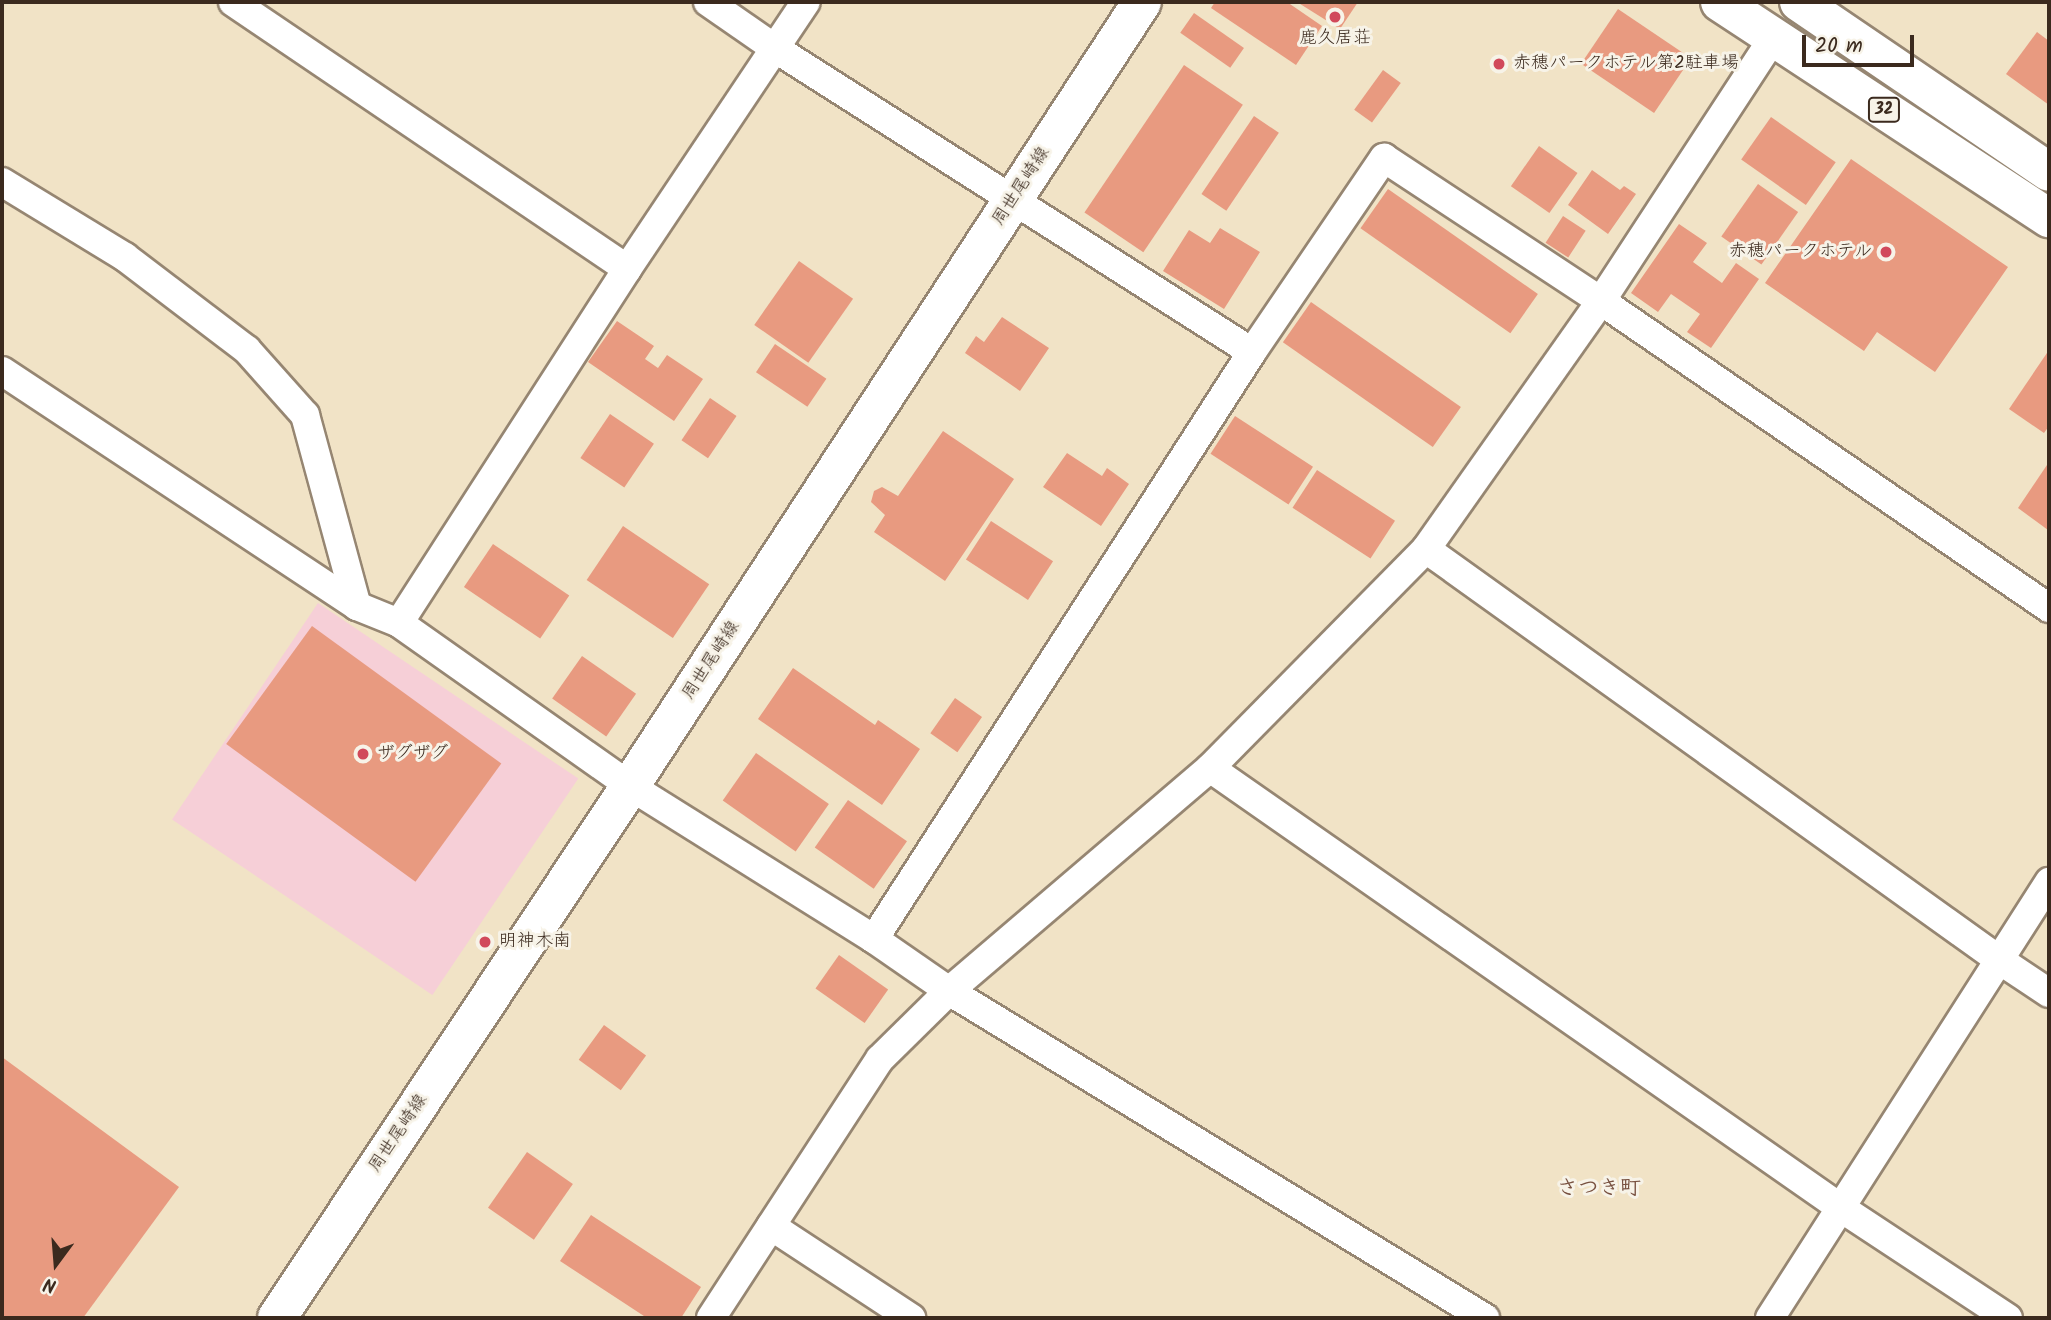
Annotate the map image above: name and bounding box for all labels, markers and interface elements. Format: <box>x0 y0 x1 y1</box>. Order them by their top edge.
marker: 鹿久居荘 <box>1327 9 1343 25</box>
scale bar <box>1806 21 1918 65</box>
place label: 鹿久居荘 <box>1299 28 1371 50</box>
text: 20 m <box>1815 30 1863 63</box>
place label: 赤穂パークホテル第2駐車場 <box>1513 53 1739 75</box>
marker: 赤穂パークホテル第2駐車場 <box>1491 56 1507 72</box>
road number: 32 <box>1867 97 1902 122</box>
street label: 周世尾崎線 <box>988 143 1056 231</box>
place label: 赤穂パークホテル <box>1728 241 1872 263</box>
marker: 赤穂パークホテル <box>1878 244 1894 260</box>
street label: 周世尾崎線 <box>678 617 746 705</box>
place label: ザグザグ <box>377 743 449 765</box>
marker: ザグザグ <box>355 746 371 762</box>
place label: 明神木南 <box>499 931 571 953</box>
marker: 明神木南 <box>477 934 493 950</box>
street label: 周世尾崎線 <box>365 1091 433 1177</box>
district label: さつき町 <box>1557 1176 1641 1202</box>
north arrow <box>21 1229 91 1299</box>
text: N <box>40 1268 60 1300</box>

